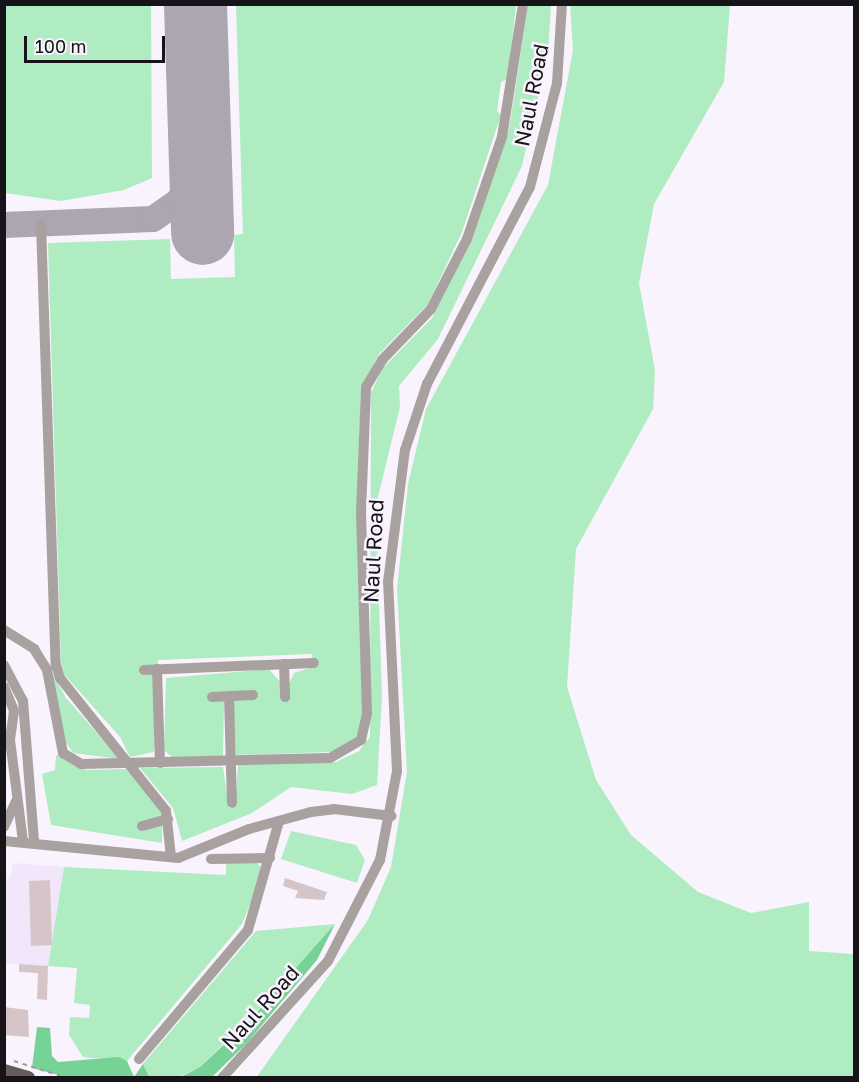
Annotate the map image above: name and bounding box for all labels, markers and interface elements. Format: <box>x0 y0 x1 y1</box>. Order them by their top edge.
scale bar <box>27 24 168 62</box>
text: 100 m <box>35 35 86 57</box>
street label: Naul Road <box>509 42 553 148</box>
street label: Naul Road <box>358 498 388 604</box>
street label: Naul Road <box>216 960 304 1054</box>

